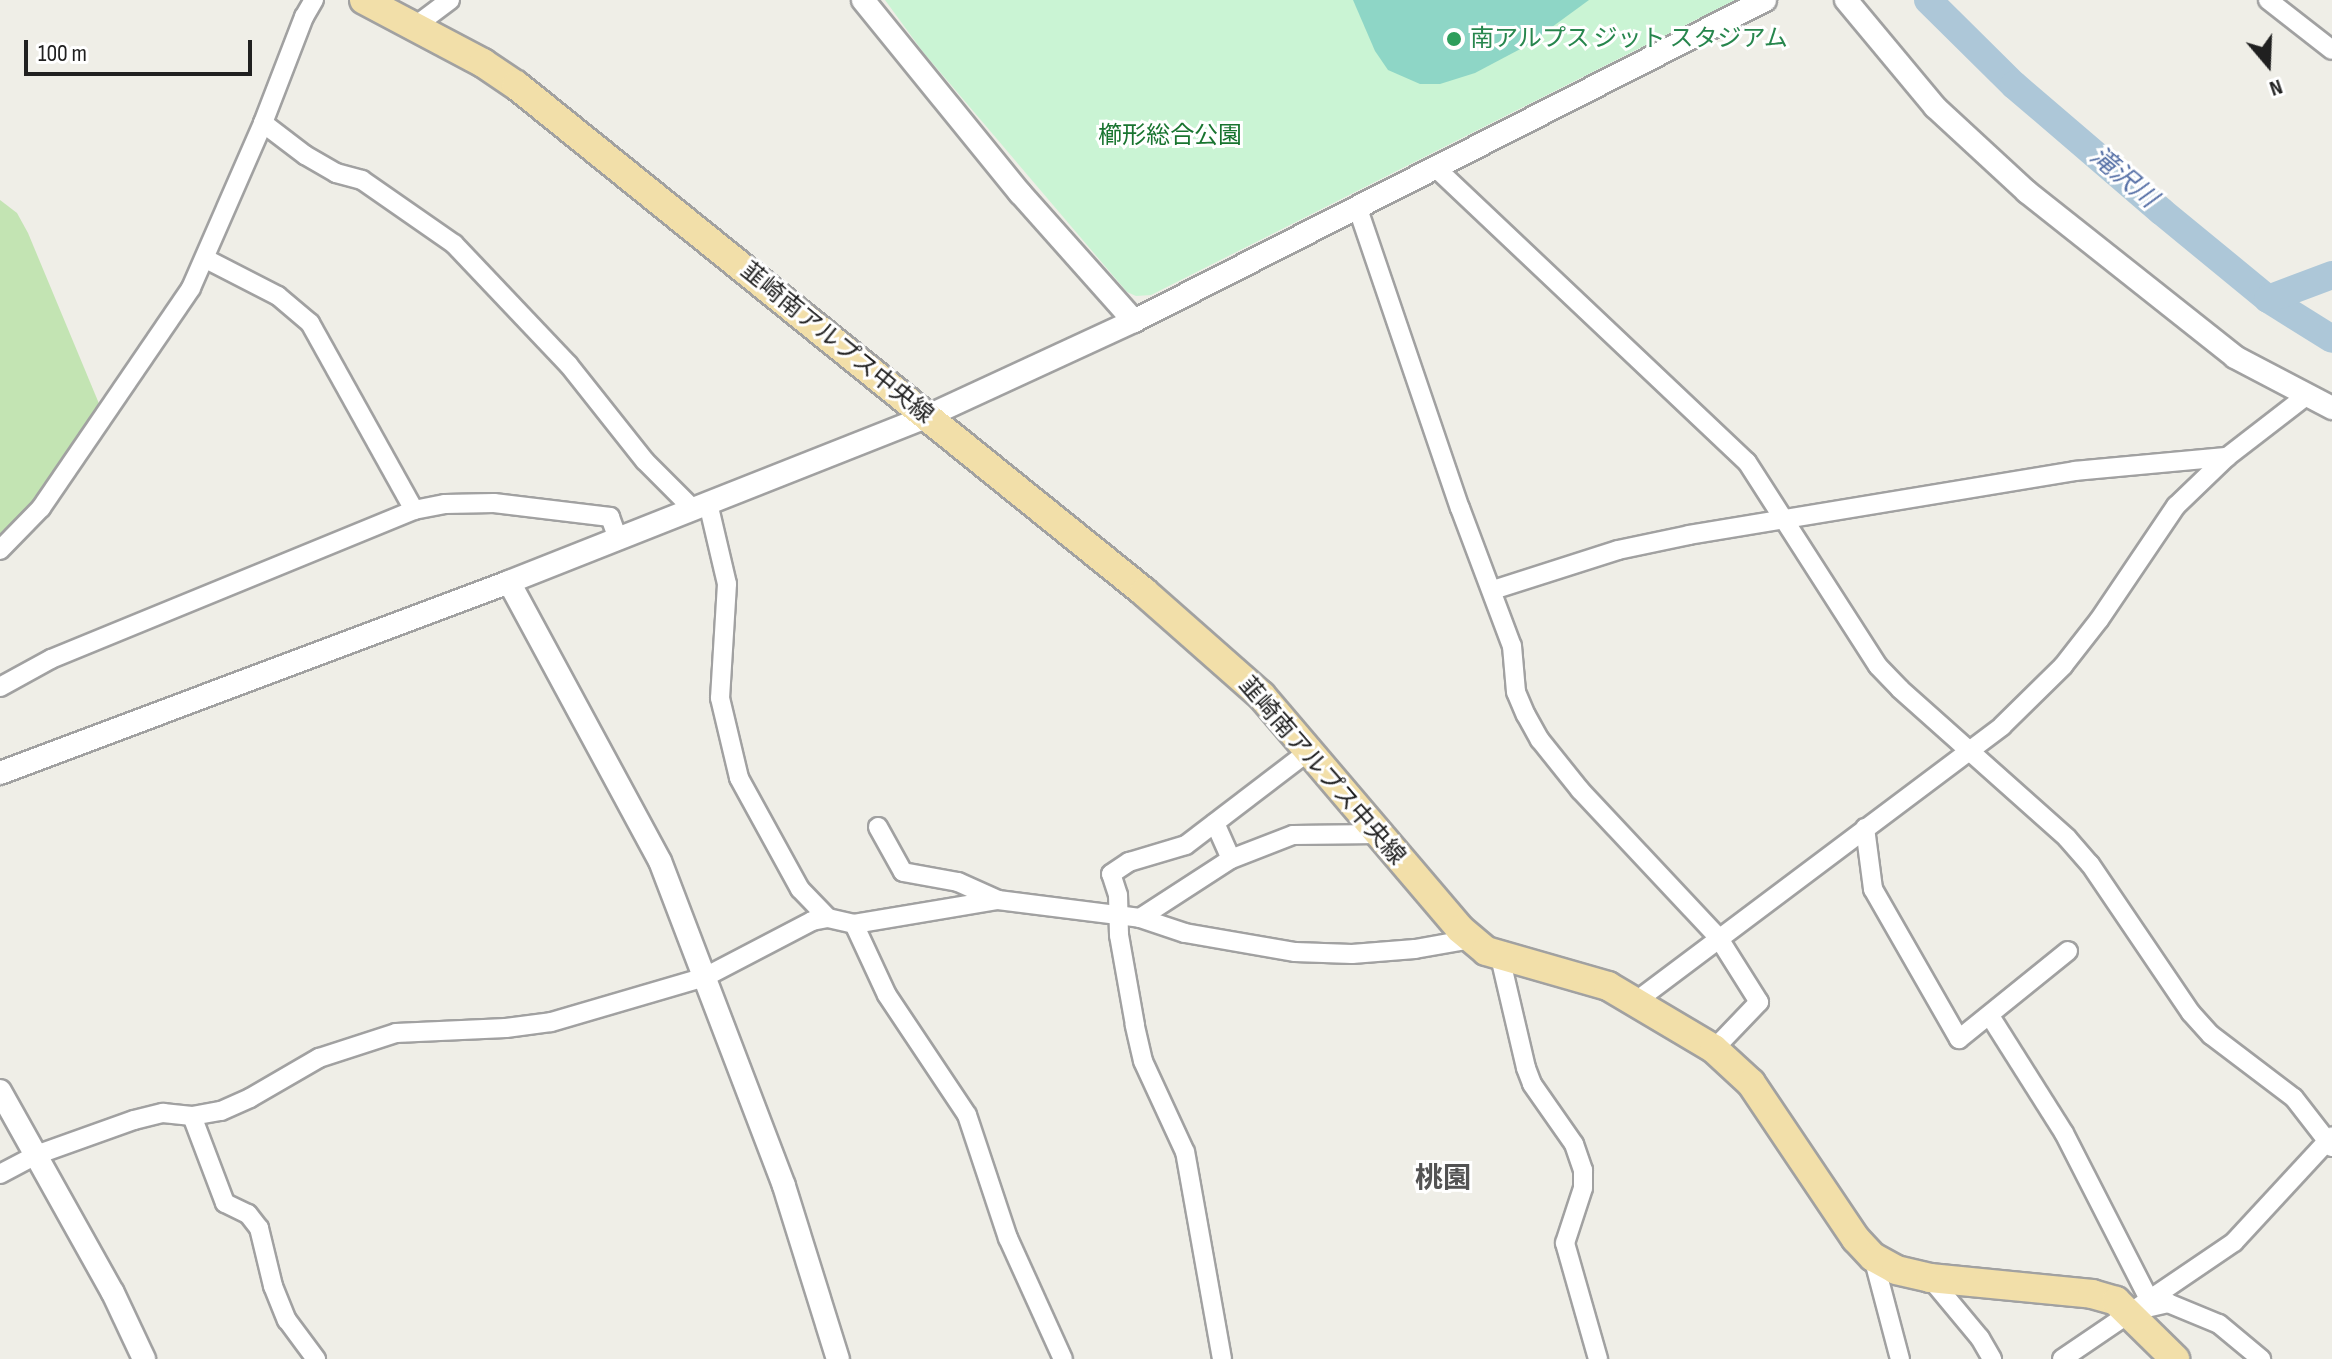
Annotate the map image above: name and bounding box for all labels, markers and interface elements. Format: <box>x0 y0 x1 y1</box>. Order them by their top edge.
scale bar <box>28 24 256 74</box>
north arrow <box>2228 24 2308 104</box>
place label: 南アルプス ジット スタジアム <box>1470 25 1790 53</box>
marker: 南アルプス ジット スタジアム <box>1445 30 1463 48</box>
text: 100 m <box>38 39 87 68</box>
text: N <box>2266 72 2286 102</box>
park label: 櫛形総合公園 <box>1098 122 1242 150</box>
water label: 滝沢川 <box>2083 141 2163 215</box>
street label: 韮崎南アルプス中央線 <box>735 256 939 430</box>
street label: 韮崎南アルプス中央線 <box>1232 671 1412 871</box>
district label: 桃園 <box>1415 1162 1471 1196</box>

